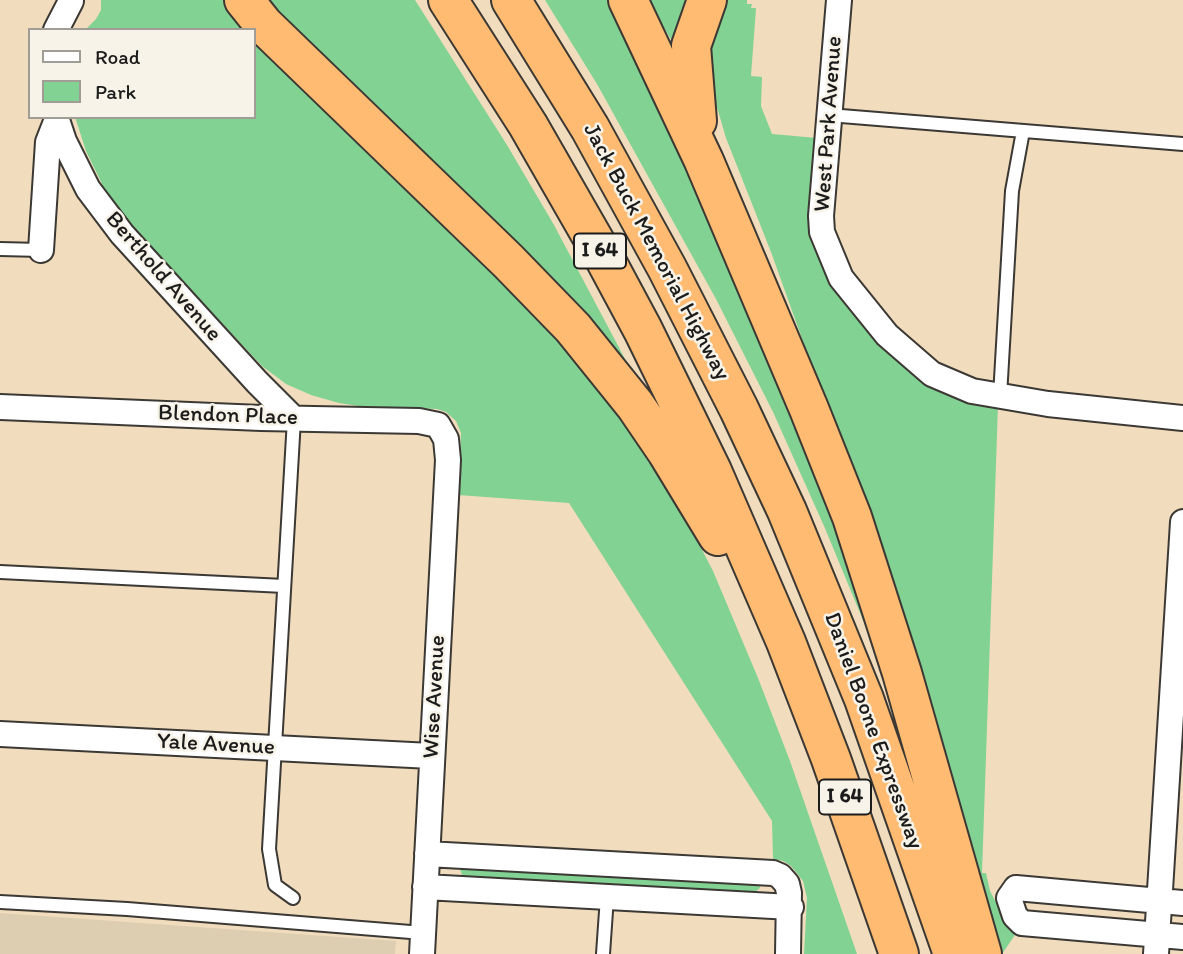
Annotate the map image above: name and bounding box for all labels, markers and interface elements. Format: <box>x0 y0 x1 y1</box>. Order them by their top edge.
legend <box>28 28 256 119</box>
street label: West Park Avenue <box>809 35 849 213</box>
text: Road <box>95 44 140 69</box>
text: Park <box>95 79 136 104</box>
street label: Jack Buck Memorial Highway <box>576 119 736 385</box>
street label: Berthold Avenue <box>99 206 227 348</box>
road number: I 64 <box>574 233 626 268</box>
street label: Blendon Place <box>158 400 298 432</box>
street label: Daniel Boone Expressway <box>817 609 929 853</box>
street label: Wise Avenue <box>418 634 452 760</box>
street label: Yale Avenue <box>156 728 276 762</box>
road number: I 64 <box>819 780 871 814</box>

